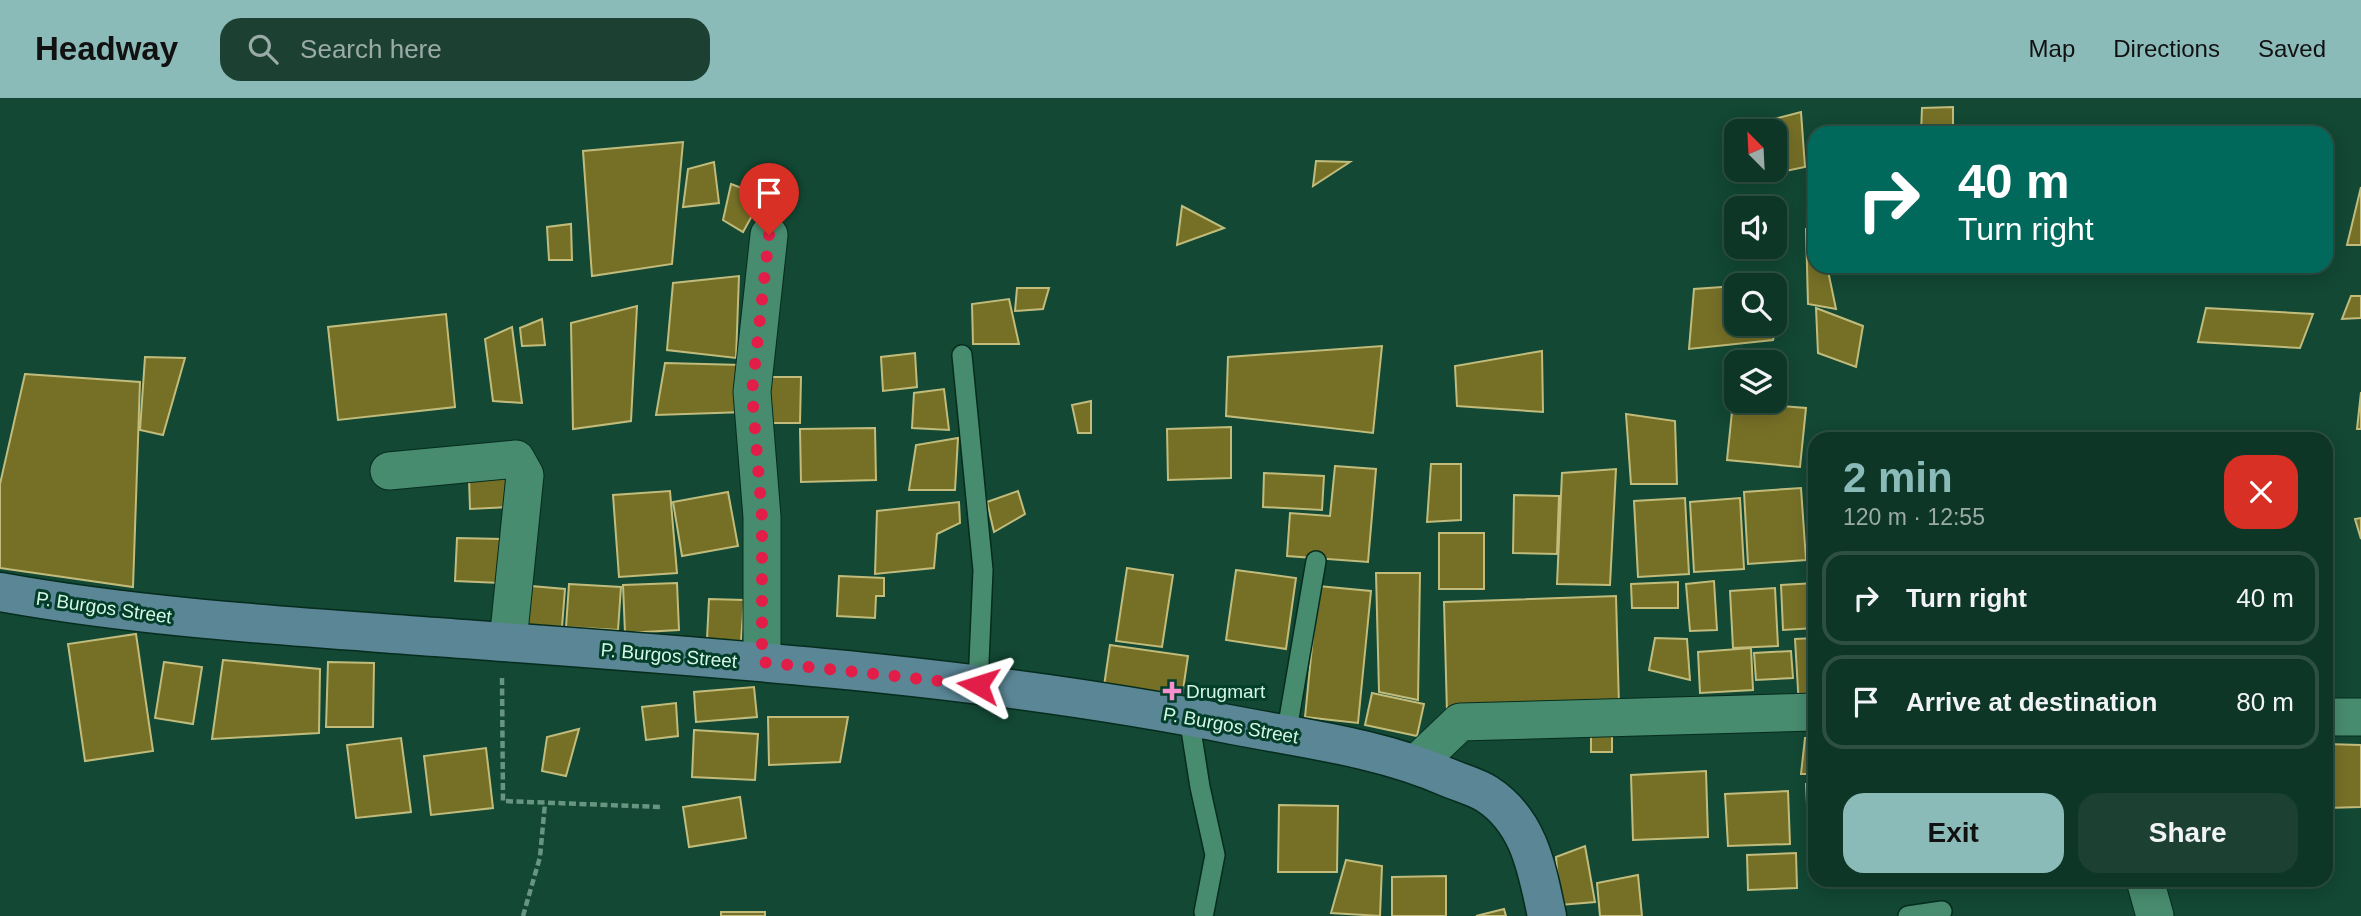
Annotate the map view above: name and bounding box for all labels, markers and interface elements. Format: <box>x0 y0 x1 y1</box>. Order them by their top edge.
search box <box>220 18 710 81</box>
text: Headway <box>35 30 178 67</box>
icon: search <box>244 30 282 68</box>
text: Search here <box>300 34 442 64</box>
text: Map <box>2029 35 2075 62</box>
text: Directions <box>2113 35 2220 62</box>
text: Saved <box>2258 35 2326 62</box>
north arrow <box>1724 119 1787 182</box>
map controls <box>1724 119 1787 413</box>
icon: right <box>1843 154 1934 245</box>
text: 40 m <box>1958 154 2070 208</box>
pin <box>739 163 799 235</box>
icon: arrive <box>750 174 788 212</box>
button: sound <box>1724 196 1787 259</box>
text: Turn right <box>1958 211 2094 247</box>
button: search <box>1724 273 1787 336</box>
button: layers <box>1724 350 1787 413</box>
text: 2 min <box>1843 454 1953 501</box>
button: close <box>2224 455 2298 529</box>
text: 120 m · 12:55 <box>1843 504 1985 530</box>
icon: right <box>1847 579 1885 617</box>
text: Turn right <box>1906 583 2027 613</box>
text: 40 m <box>2236 583 2294 613</box>
street label: P. Burgos Street <box>35 588 174 628</box>
street label: P. Burgos Street <box>600 639 739 672</box>
position arrow <box>941 648 1015 722</box>
place label: Drugmart <box>1186 681 1266 702</box>
marker: Drugmart <box>1164 683 1180 699</box>
icon: arrive <box>1847 683 1885 721</box>
text: Arrive at destination <box>1906 687 2157 717</box>
text: 80 m <box>2236 687 2294 717</box>
street label: P. Burgos Street <box>1162 703 1301 748</box>
button: Exit <box>1843 793 2064 873</box>
button: Share <box>2078 793 2298 873</box>

